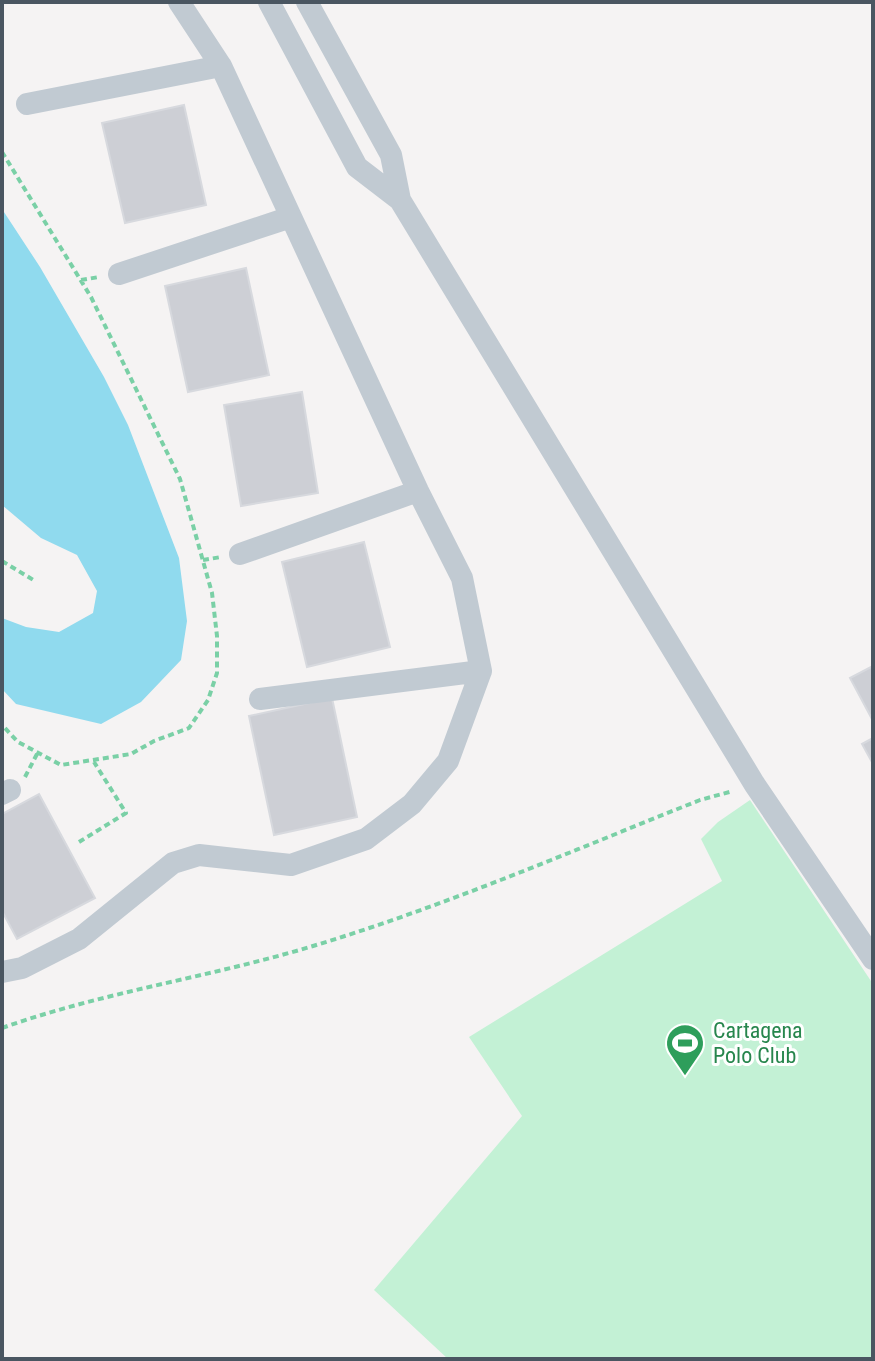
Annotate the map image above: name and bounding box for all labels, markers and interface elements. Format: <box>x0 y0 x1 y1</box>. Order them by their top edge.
place label: Cartagena Polo Club <box>713 1018 803 1068</box>
sports icon: Cartagena Polo Club <box>664 1022 706 1077</box>

